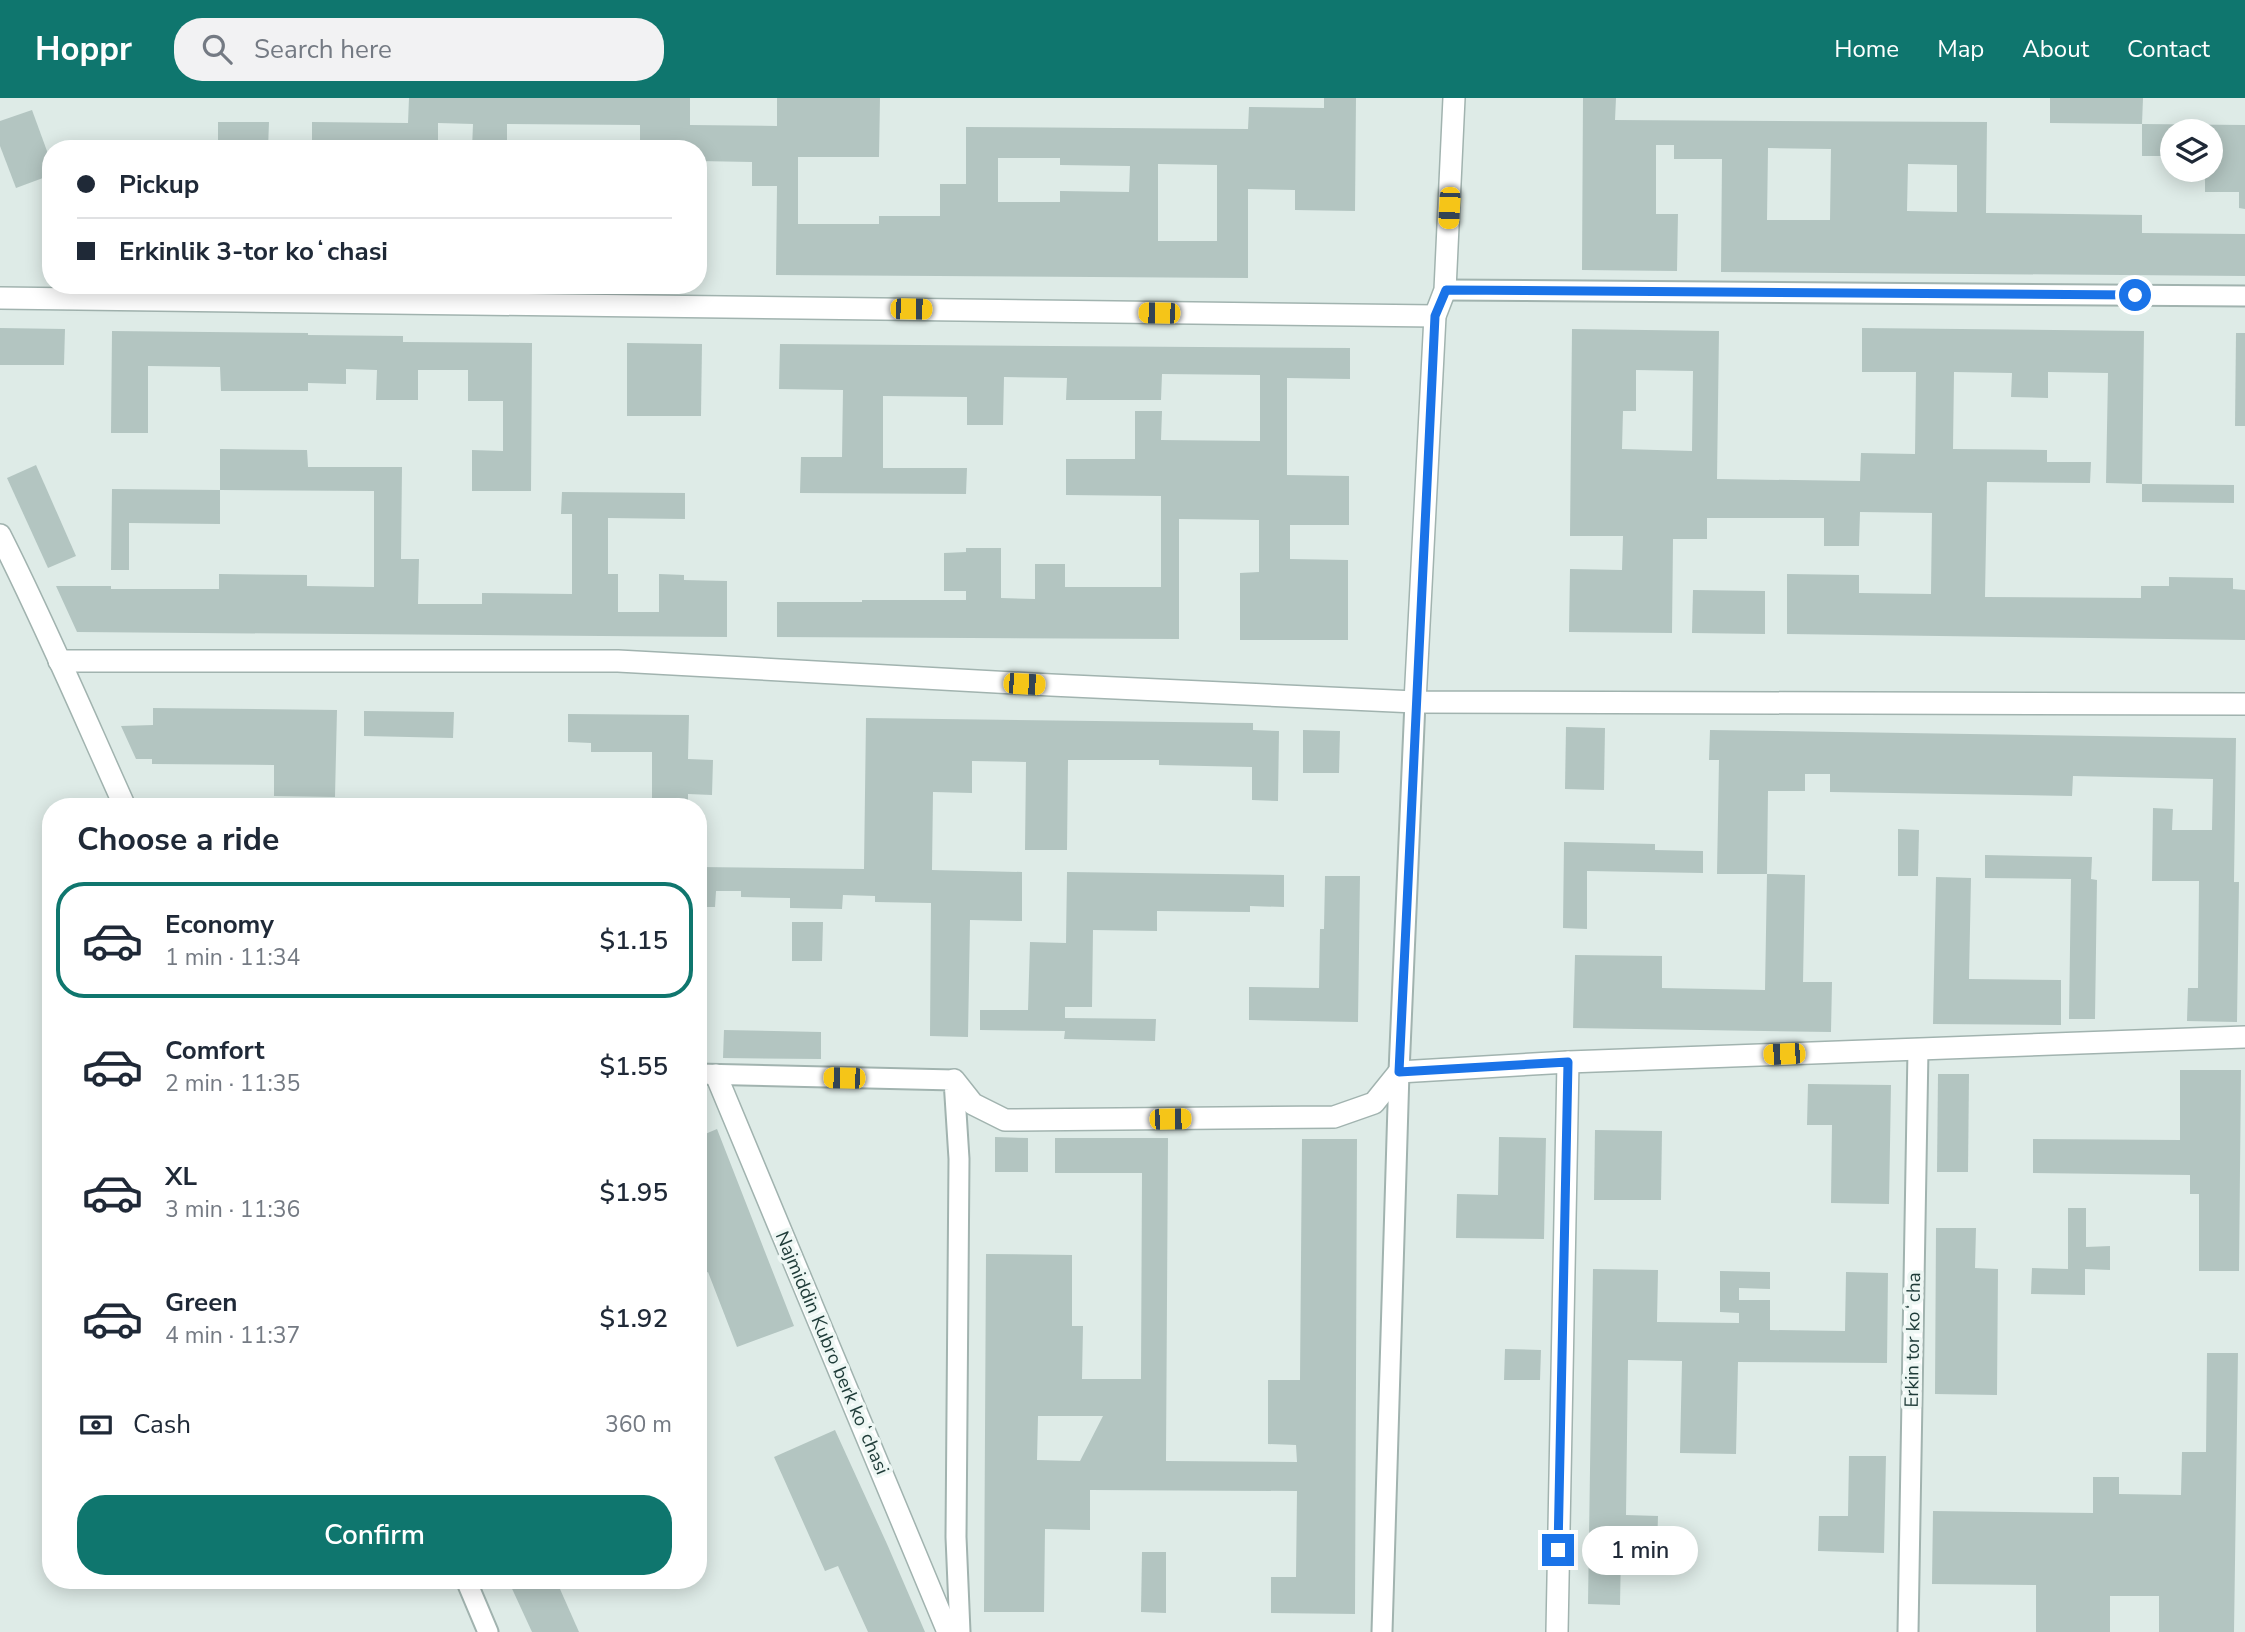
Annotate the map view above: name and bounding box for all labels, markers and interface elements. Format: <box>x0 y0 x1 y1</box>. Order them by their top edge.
search box <box>174 18 664 81</box>
text: Hoppr <box>35 27 132 72</box>
icon: search <box>198 30 236 68</box>
text: Search here <box>254 32 392 67</box>
text: Home <box>1834 33 1899 65</box>
text: Map <box>1937 33 1984 65</box>
text: About <box>2022 33 2089 65</box>
text: Contact <box>2127 33 2210 65</box>
map controls <box>2160 119 2223 182</box>
button: layers <box>2160 119 2223 182</box>
text: Pickup <box>119 167 199 202</box>
car <box>1438 186 1461 230</box>
text: Erkinlik 3-tor koʻchasi <box>119 234 388 269</box>
route start <box>2119 279 2151 311</box>
car <box>890 298 933 320</box>
car <box>1138 302 1181 324</box>
car <box>1003 672 1046 696</box>
text: Choose a ride <box>77 818 279 861</box>
text: Economy <box>165 907 274 942</box>
icon: car <box>81 909 144 972</box>
text: $1.15 <box>599 923 668 958</box>
text: 1 min · 11:34 <box>165 942 300 973</box>
text: Comfort <box>165 1033 265 1068</box>
icon: car <box>81 1035 144 1098</box>
car <box>1763 1043 1806 1065</box>
text: $1.55 <box>599 1049 668 1084</box>
car <box>823 1067 866 1089</box>
text: 2 min · 11:35 <box>165 1068 300 1099</box>
car <box>1149 1108 1192 1130</box>
text: XL <box>165 1159 197 1194</box>
icon: car <box>81 1161 144 1224</box>
text: $1.95 <box>599 1175 668 1210</box>
text: 3 min · 11:36 <box>165 1194 300 1225</box>
street label: Najmiddin Kubro berk koʻchasi <box>769 1227 895 1479</box>
street label: Erkin tor koʻcha <box>1899 1272 1927 1408</box>
text: Green <box>165 1285 238 1320</box>
icon: car <box>81 1287 144 1350</box>
text: $1.92 <box>599 1301 668 1336</box>
text: 4 min · 11:37 <box>165 1320 300 1351</box>
icon: cash <box>77 1406 115 1444</box>
text: Cash <box>133 1407 191 1442</box>
text: 360 m <box>605 1409 672 1440</box>
button: Confirm <box>77 1495 672 1575</box>
callout: 1 min <box>1582 1526 1698 1574</box>
route end <box>1542 1534 1574 1566</box>
text: 1 min <box>1611 1535 1669 1566</box>

